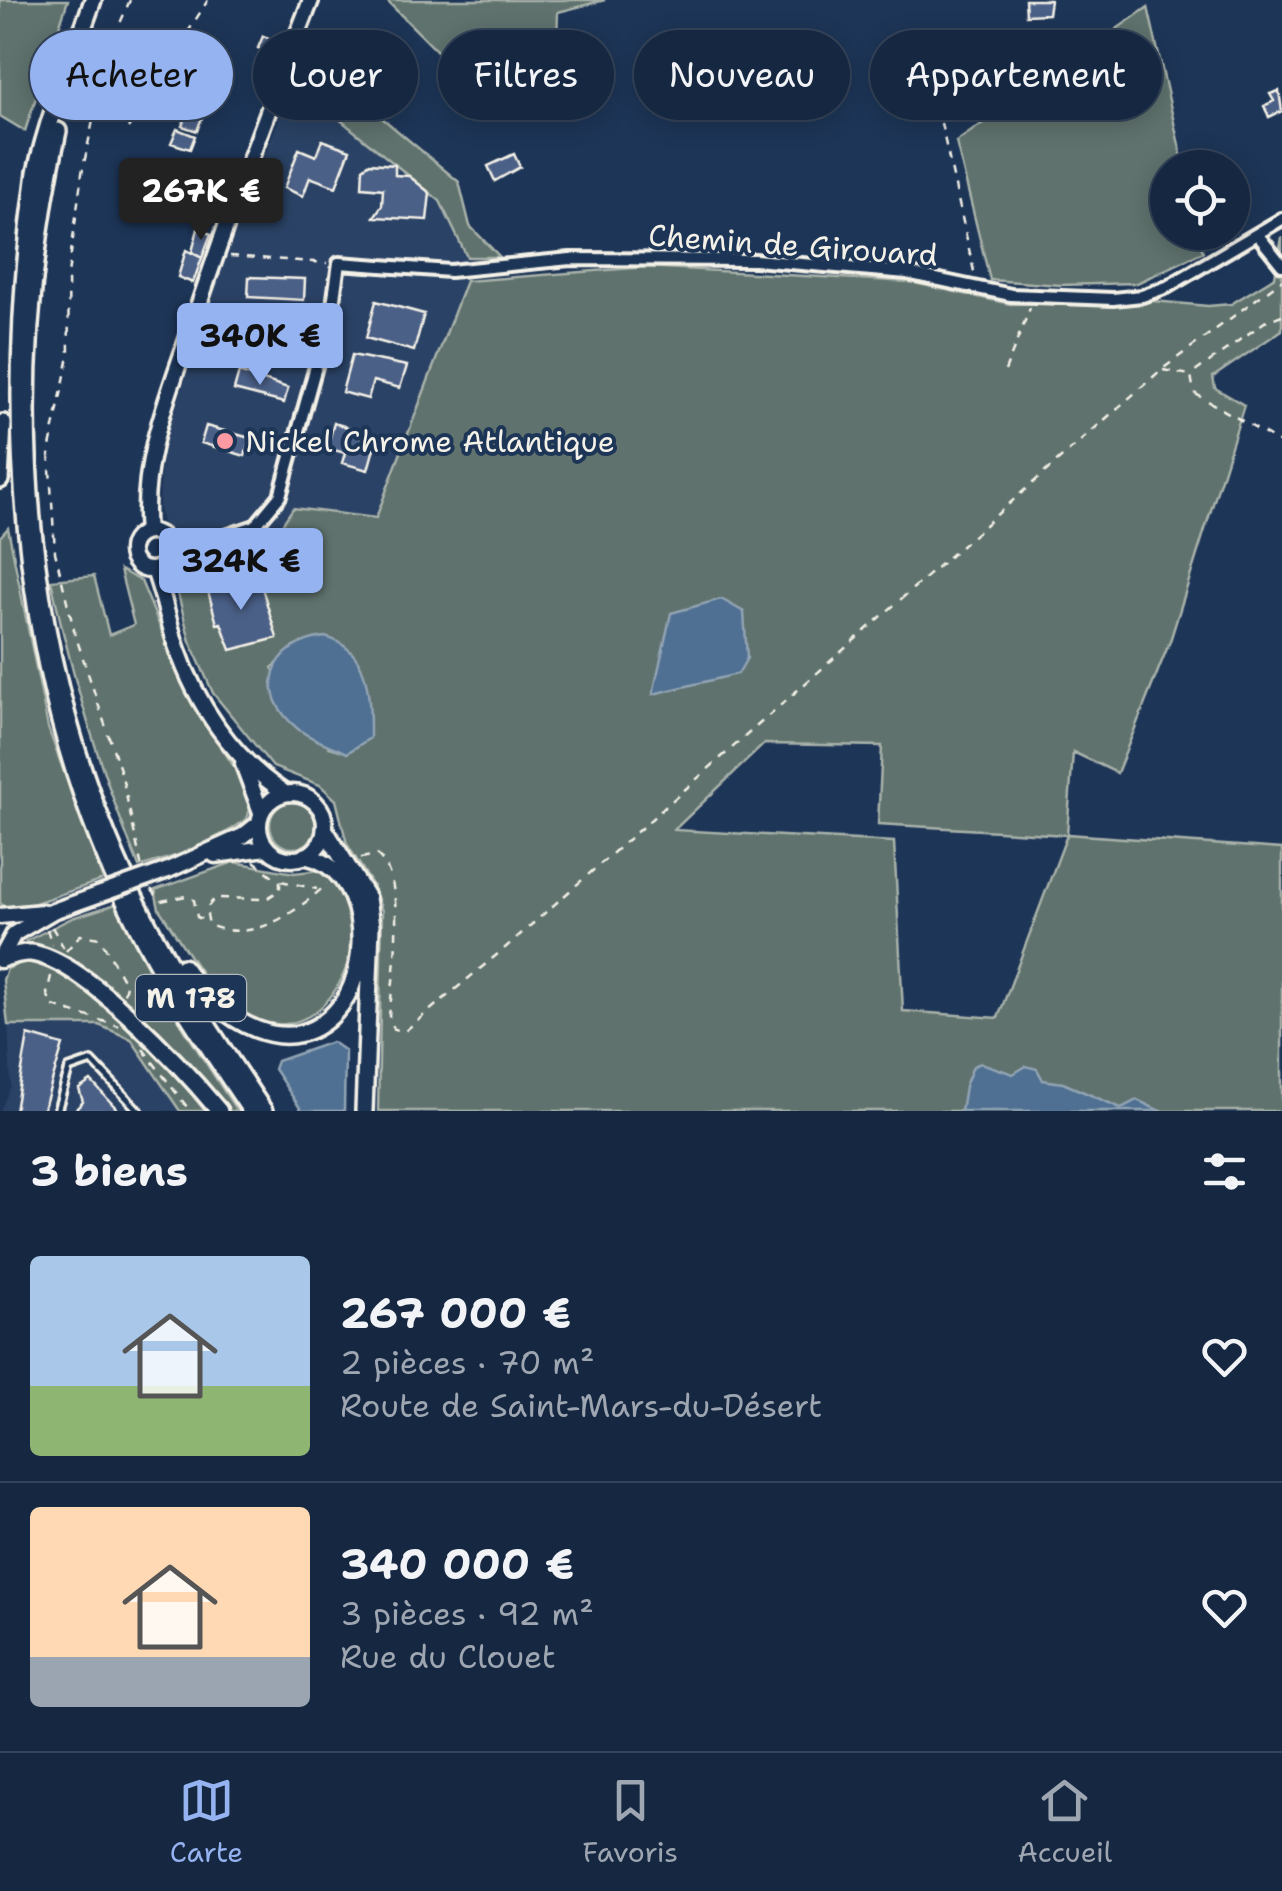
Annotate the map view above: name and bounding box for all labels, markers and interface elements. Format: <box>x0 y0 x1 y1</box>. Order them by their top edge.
chip: Acheter <box>30 30 233 120</box>
chip: Louer <box>253 30 418 120</box>
chip: Filtres <box>438 30 614 120</box>
chip: Nouveau <box>634 30 850 120</box>
chip: Appartement <box>870 30 1162 120</box>
map controls <box>1150 150 1250 250</box>
button: locate <box>1150 150 1250 250</box>
pin: 267K € <box>120 158 282 243</box>
text: 267K € <box>141 169 261 212</box>
street label: Chemin de Girouard <box>647 214 939 276</box>
pin: 340K € <box>179 303 341 388</box>
text: 340K € <box>199 314 321 357</box>
place label: Nickel Chrome Atlantique <box>245 421 615 462</box>
marker: Nickel Chrome Atlantique <box>214 430 236 452</box>
pin: 324K € <box>160 528 322 613</box>
text: 324K € <box>181 539 301 582</box>
road number: M 178 <box>136 975 246 1021</box>
text: 3 biens <box>30 1143 188 1199</box>
icon: filters <box>1197 1144 1252 1199</box>
text: 267 000 € <box>340 1285 571 1341</box>
icon: home <box>110 1296 230 1416</box>
icon: heart <box>1197 1329 1252 1384</box>
text: 2 pièces · 70 m² <box>340 1341 595 1384</box>
text: Route de Saint-Mars-du-Désert <box>340 1384 822 1427</box>
text: 340 000 € <box>340 1536 574 1592</box>
icon: home <box>110 1547 230 1667</box>
icon: heart <box>1197 1580 1252 1635</box>
text: 3 pièces · 92 m² <box>340 1592 594 1635</box>
text: Rue du Clouet <box>340 1635 556 1678</box>
tab: Carte <box>170 1773 243 1871</box>
tab: Favoris <box>583 1773 678 1871</box>
tab: Accueil <box>1017 1773 1112 1871</box>

